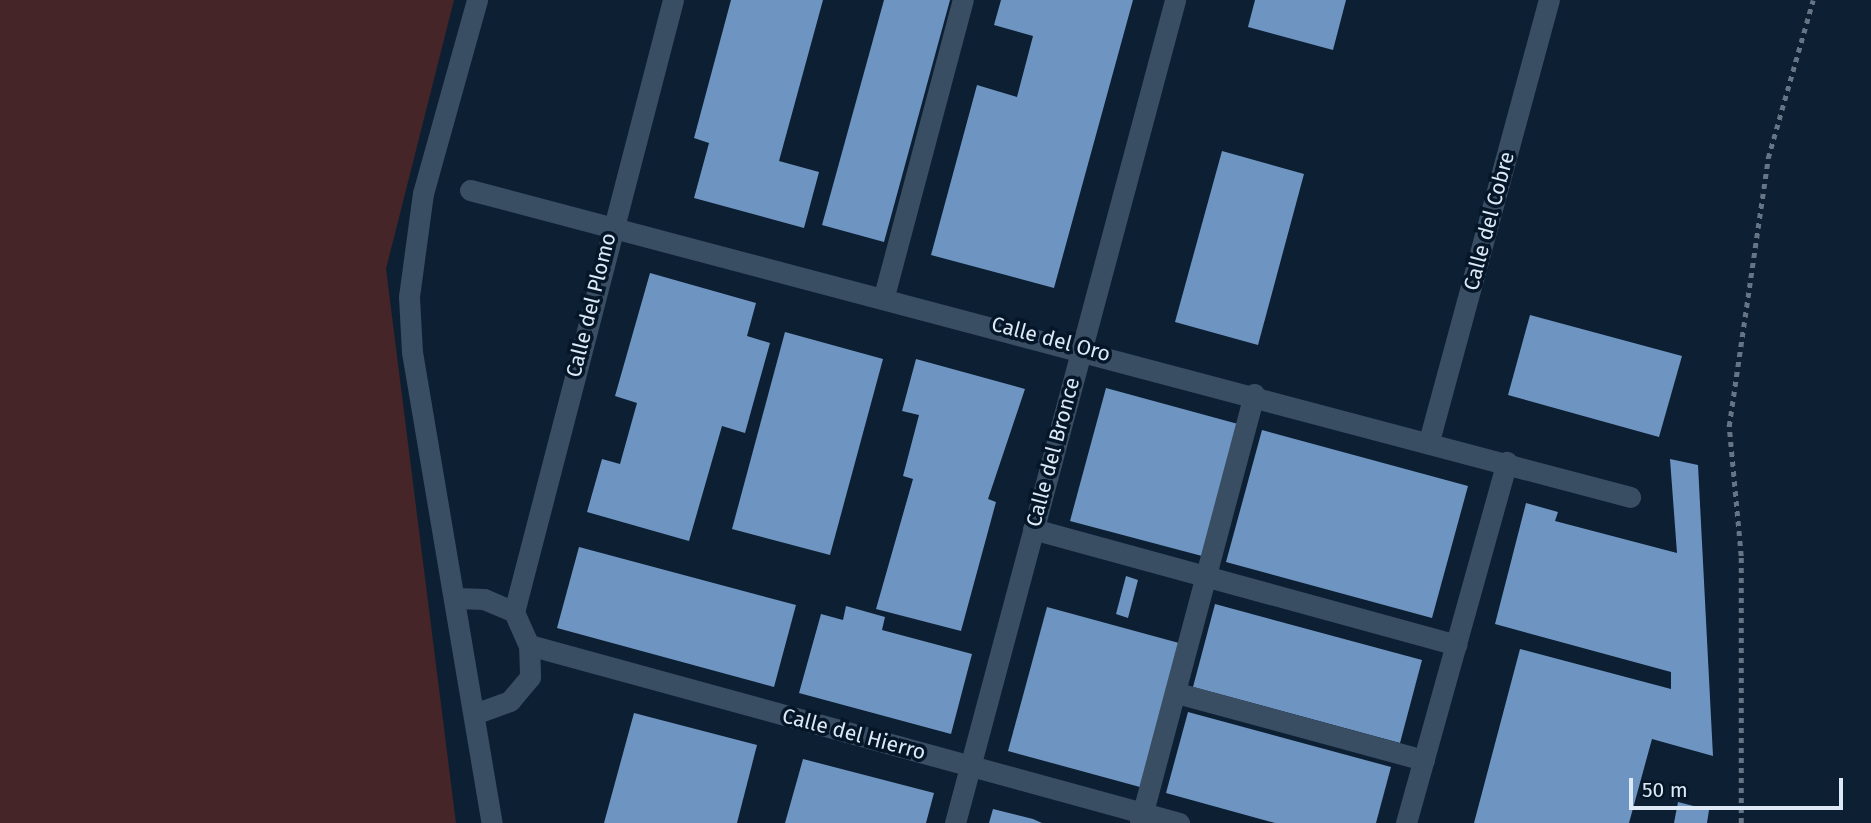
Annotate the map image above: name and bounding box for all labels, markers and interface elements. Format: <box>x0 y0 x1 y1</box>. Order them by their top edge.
street label: Calle del Cobre <box>1458 149 1520 293</box>
street label: Calle del Plomo <box>561 230 621 380</box>
street label: Calle del Oro <box>989 311 1113 367</box>
street label: Calle del Bronce <box>1021 375 1085 529</box>
street label: Calle del Hierro <box>780 703 928 765</box>
scale bar <box>1633 764 1846 808</box>
text: 50 m <box>1642 777 1688 803</box>

